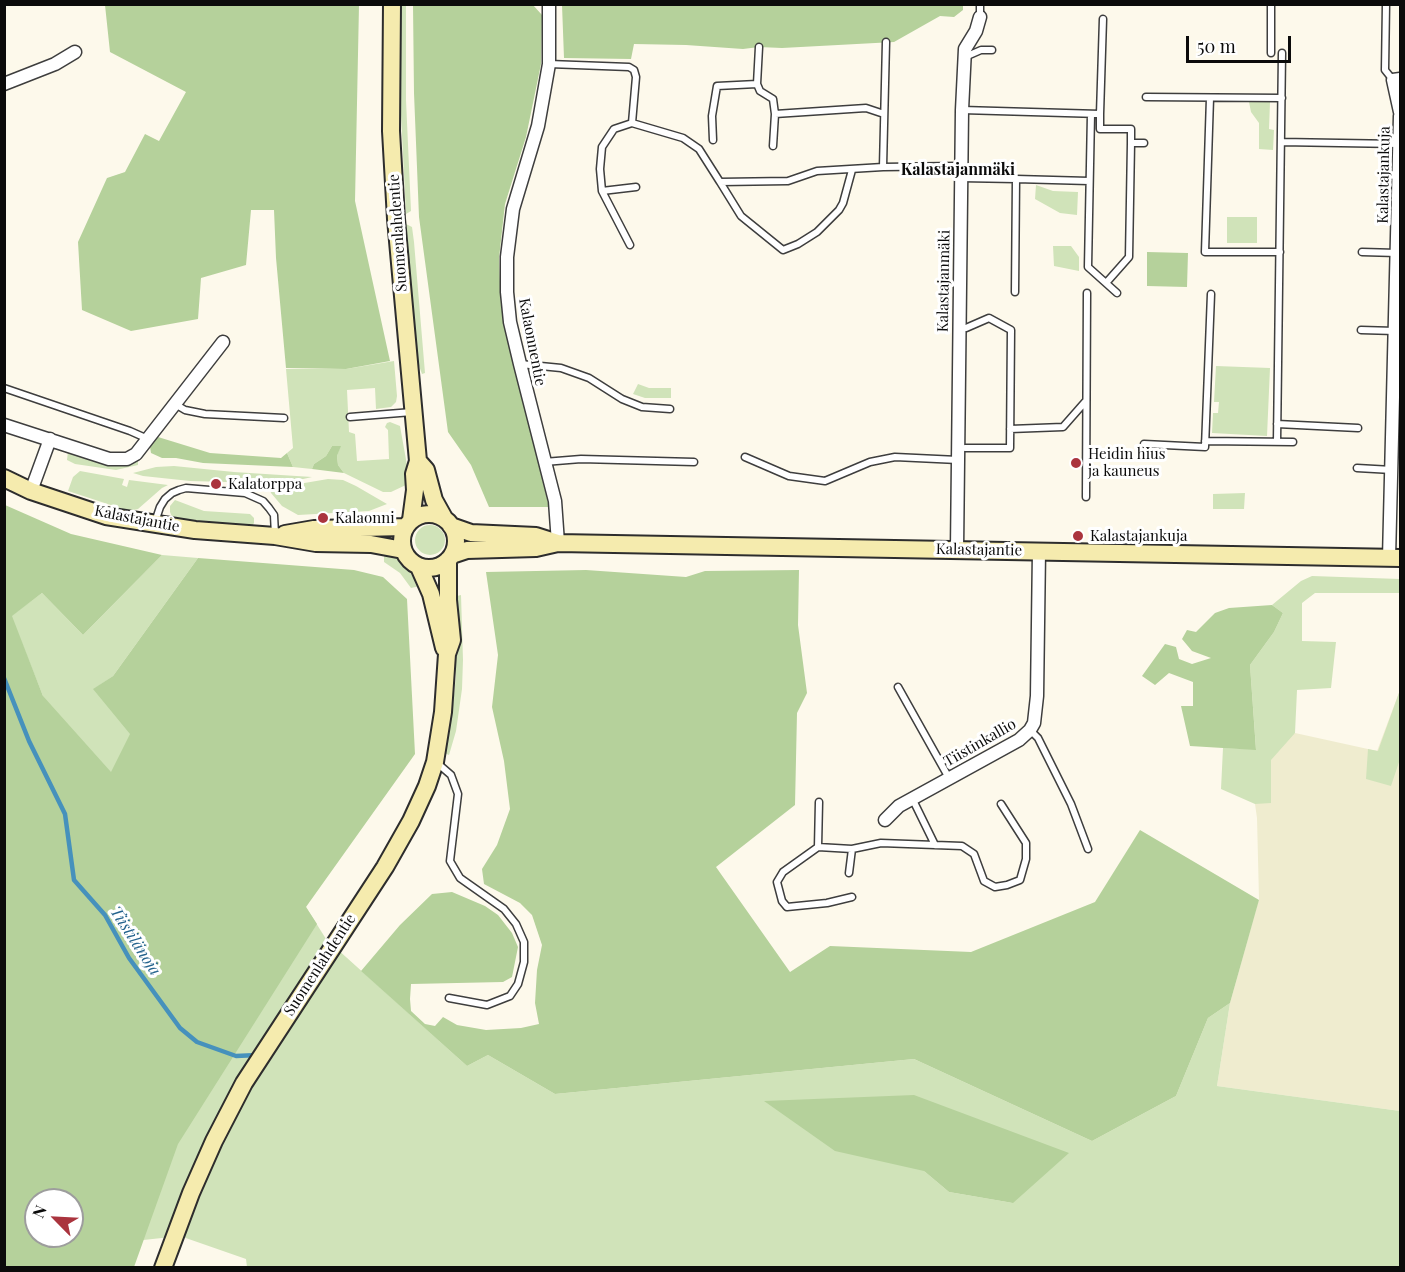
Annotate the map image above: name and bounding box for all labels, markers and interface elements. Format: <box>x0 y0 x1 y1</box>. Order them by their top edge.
scale bar <box>1189 24 1294 62</box>
text: 50 m <box>1197 34 1236 58</box>
street label: Kalastajankuja <box>1374 126 1394 224</box>
district label: Kalastajanmäki <box>901 160 1015 180</box>
street label: Suomenlahdentie <box>385 173 411 293</box>
street label: Kalastajanmäki <box>934 230 954 332</box>
street label: Kalaonnentie <box>515 297 549 387</box>
place label: Heidin hius ja kauneus <box>1088 445 1166 480</box>
marker: Heidin hius ja kauneus <box>1069 456 1083 470</box>
place label: Kalatorppa <box>228 475 302 493</box>
marker: Kalatorppa <box>209 477 223 491</box>
street label: Kalastajantie <box>93 502 181 536</box>
place label: Kalaonni <box>335 509 395 527</box>
marker: Kalaonni <box>316 511 330 525</box>
place label: Kalastajankuja <box>1090 527 1187 545</box>
marker: Kalastajankuja <box>1071 529 1085 543</box>
street label: Kalastajantie <box>936 540 1022 560</box>
street label: Tiistinkallio <box>941 715 1019 771</box>
water label: Tiistilänoja <box>106 903 164 979</box>
street label: Suomenlahdentie <box>280 911 360 1019</box>
north arrow <box>24 1188 84 1248</box>
text: N <box>27 1202 51 1221</box>

